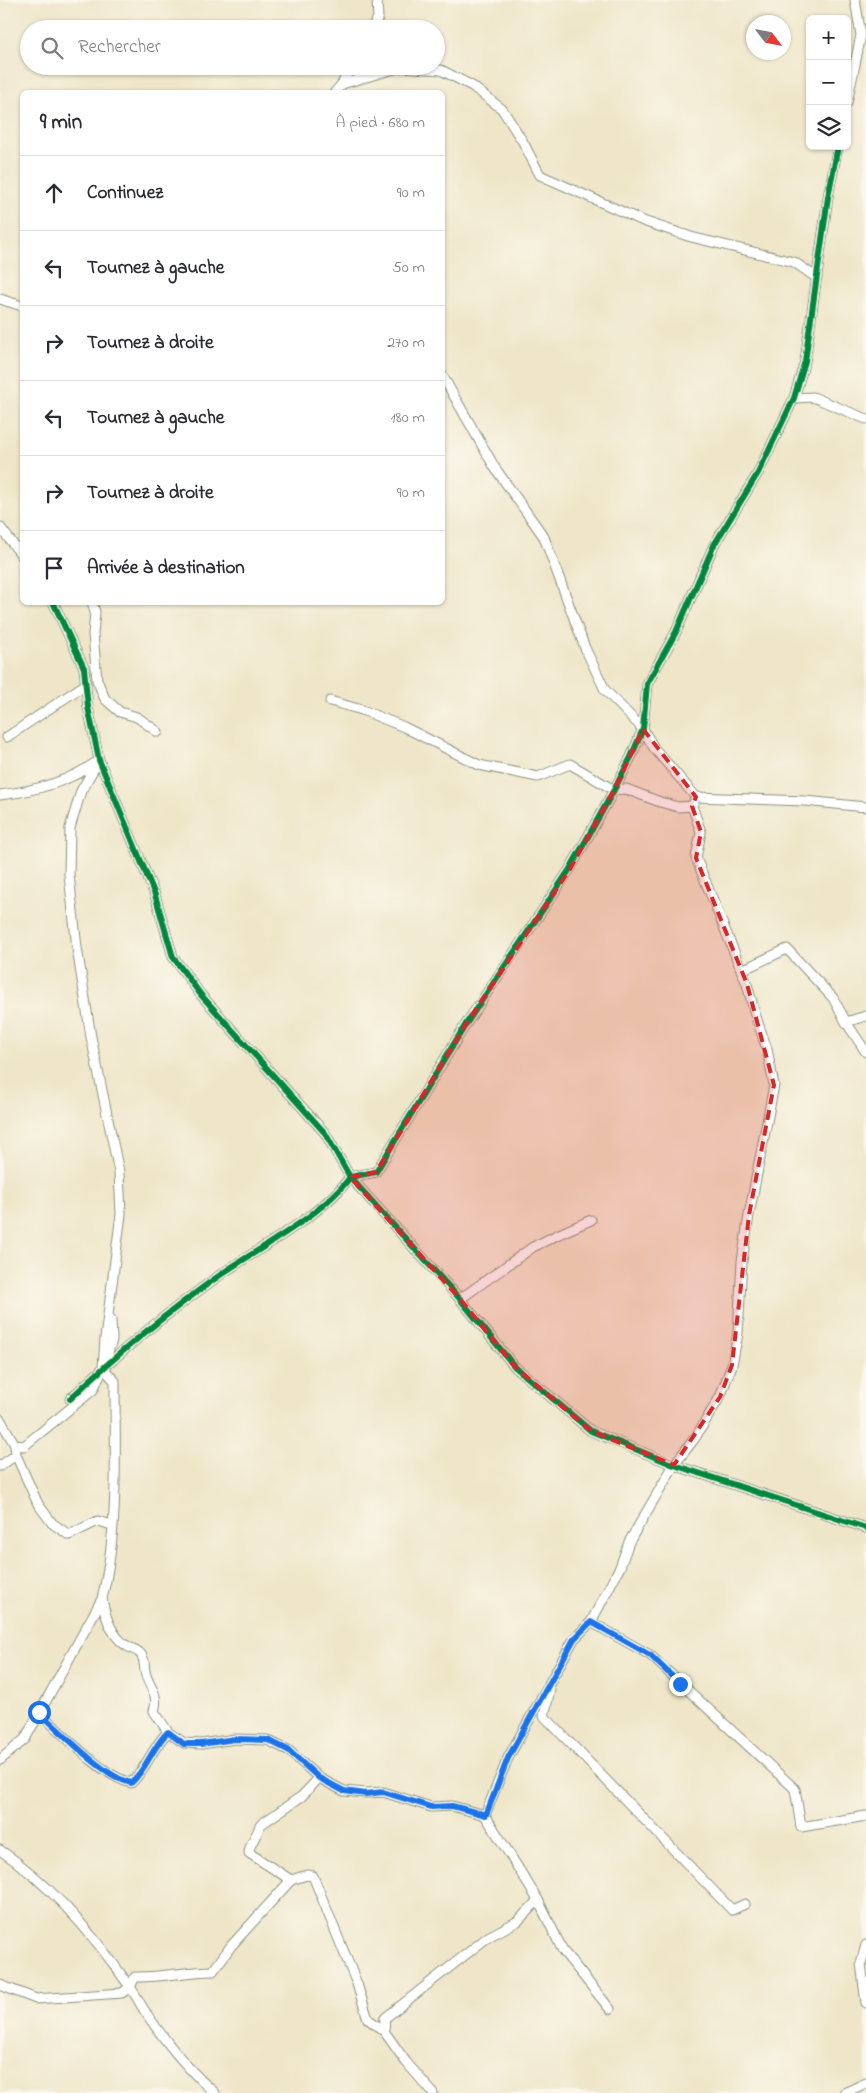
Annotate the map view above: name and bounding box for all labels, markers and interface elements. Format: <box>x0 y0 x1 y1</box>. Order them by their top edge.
north arrow <box>746 15 791 60</box>
map controls <box>806 15 851 150</box>
button: + <box>806 15 851 60</box>
search box <box>20 20 445 75</box>
icon: search <box>38 34 66 62</box>
text: Rechercher <box>78 34 161 61</box>
button: − <box>806 60 851 105</box>
button: layers <box>806 105 851 150</box>
text: 9 min <box>40 108 82 138</box>
text: À pied · 680 m <box>336 111 425 135</box>
icon: ahead <box>40 179 68 207</box>
text: Continuez <box>87 180 163 207</box>
text: 90 m <box>397 181 425 205</box>
icon: left <box>40 254 68 282</box>
text: Tournez à gauche <box>87 255 224 282</box>
text: 50 m <box>393 256 425 280</box>
icon: right <box>40 329 68 357</box>
text: Tournez à droite <box>87 330 213 357</box>
text: 270 m <box>387 331 425 355</box>
icon: left <box>40 404 68 432</box>
text: Tournez à gauche <box>87 405 224 432</box>
text: 180 m <box>391 406 425 430</box>
icon: right <box>40 479 68 507</box>
text: Tournez à droite <box>87 480 213 507</box>
text: 90 m <box>397 481 425 505</box>
icon: arrive <box>40 554 68 582</box>
text: Arrivée à destination <box>87 555 245 582</box>
route end <box>669 1673 692 1696</box>
route start <box>28 1701 51 1724</box>

